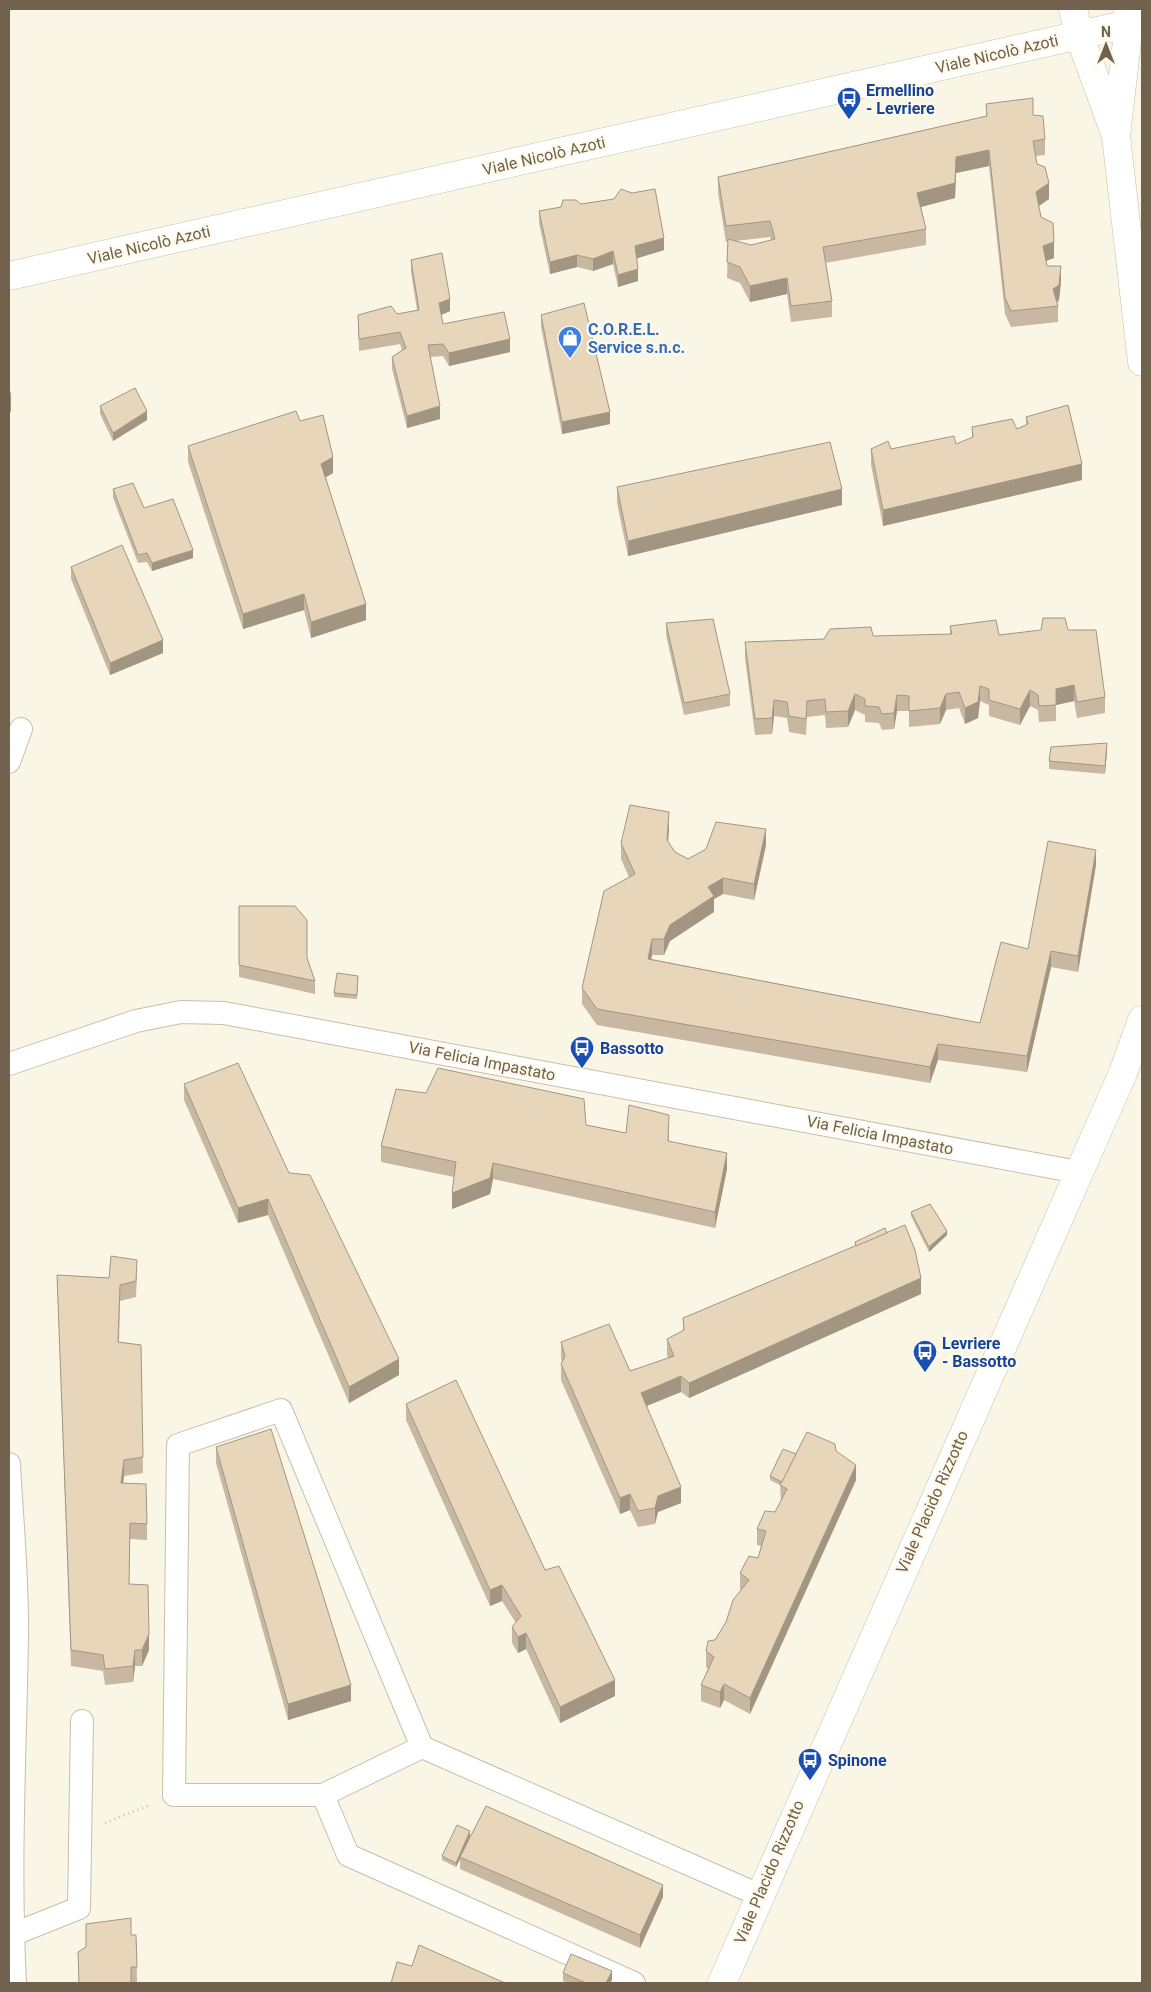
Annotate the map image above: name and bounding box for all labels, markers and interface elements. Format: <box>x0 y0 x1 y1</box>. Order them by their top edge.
north arrow <box>1081 20 1131 70</box>
text: N <box>1101 24 1111 40</box>
street label: Viale Nicolò Azoti <box>934 31 1060 77</box>
place label: Ermellino - Levriere <box>866 81 935 118</box>
bus stop icon: Ermellino - Levriere <box>836 86 862 120</box>
street label: Viale Nicolò Azoti <box>481 133 607 179</box>
street label: Viale Nicolò Azoti <box>86 222 212 268</box>
place label: C.O.R.E.L. Service s.n.c. <box>588 320 685 357</box>
shop icon: C.O.R.E.L. Service s.n.c. <box>557 325 583 359</box>
bus stop icon: Bassotto <box>569 1035 595 1069</box>
street label: Via Felicia Impastato <box>407 1037 557 1085</box>
place label: Bassotto <box>600 1039 664 1058</box>
street label: Via Felicia Impastato <box>805 1111 955 1159</box>
place label: Levriere - Bassotto <box>942 1334 1016 1371</box>
bus stop icon: Levriere - Bassotto <box>912 1339 938 1373</box>
street label: Viale Placido Rizzotto <box>892 1428 972 1576</box>
bus stop icon: Spinone <box>797 1747 823 1781</box>
place label: Spinone <box>828 1751 887 1770</box>
street label: Viale Placido Rizzotto <box>730 1797 808 1947</box>

